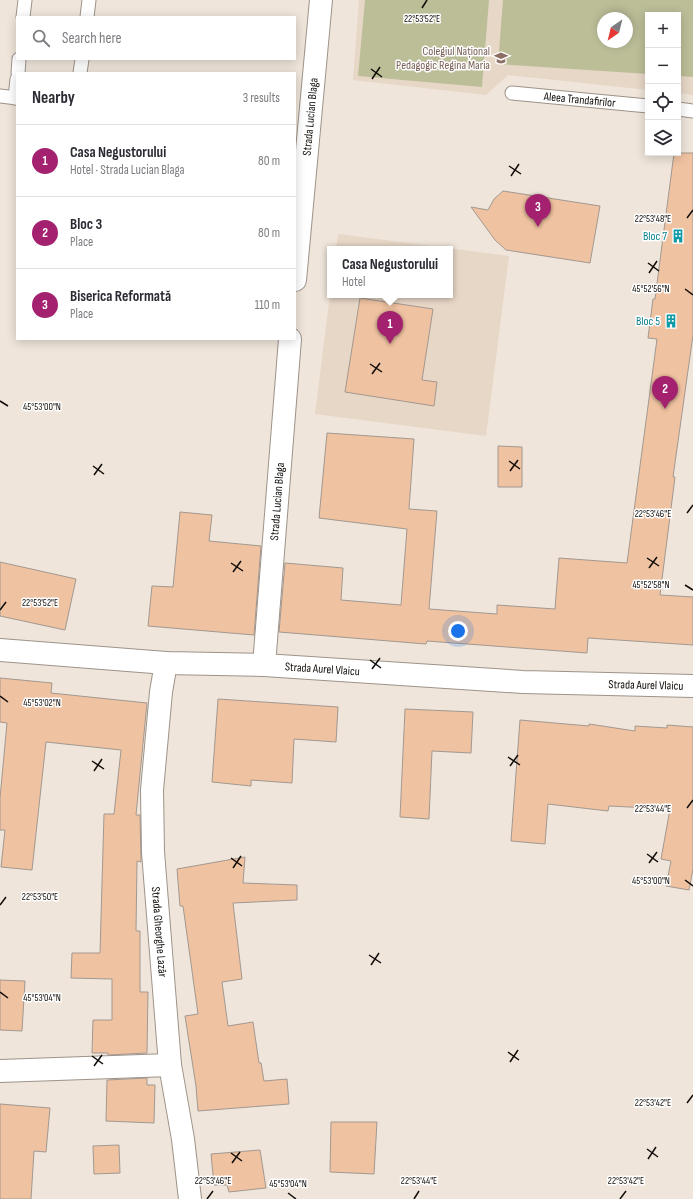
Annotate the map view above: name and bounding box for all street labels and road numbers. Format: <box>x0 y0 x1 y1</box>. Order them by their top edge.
street label: Strada Lucian Blaga <box>299 77 321 156</box>
street label: Aleea Trandafirilor <box>542 88 617 110</box>
street label: Strada Lucian Blaga <box>266 462 288 541</box>
street label: Strada Aurel Vlaicu <box>284 659 360 679</box>
street label: Strada Aurel Vlaicu <box>608 677 684 693</box>
street label: Strada Gheorghe Lazăr <box>148 886 170 978</box>

